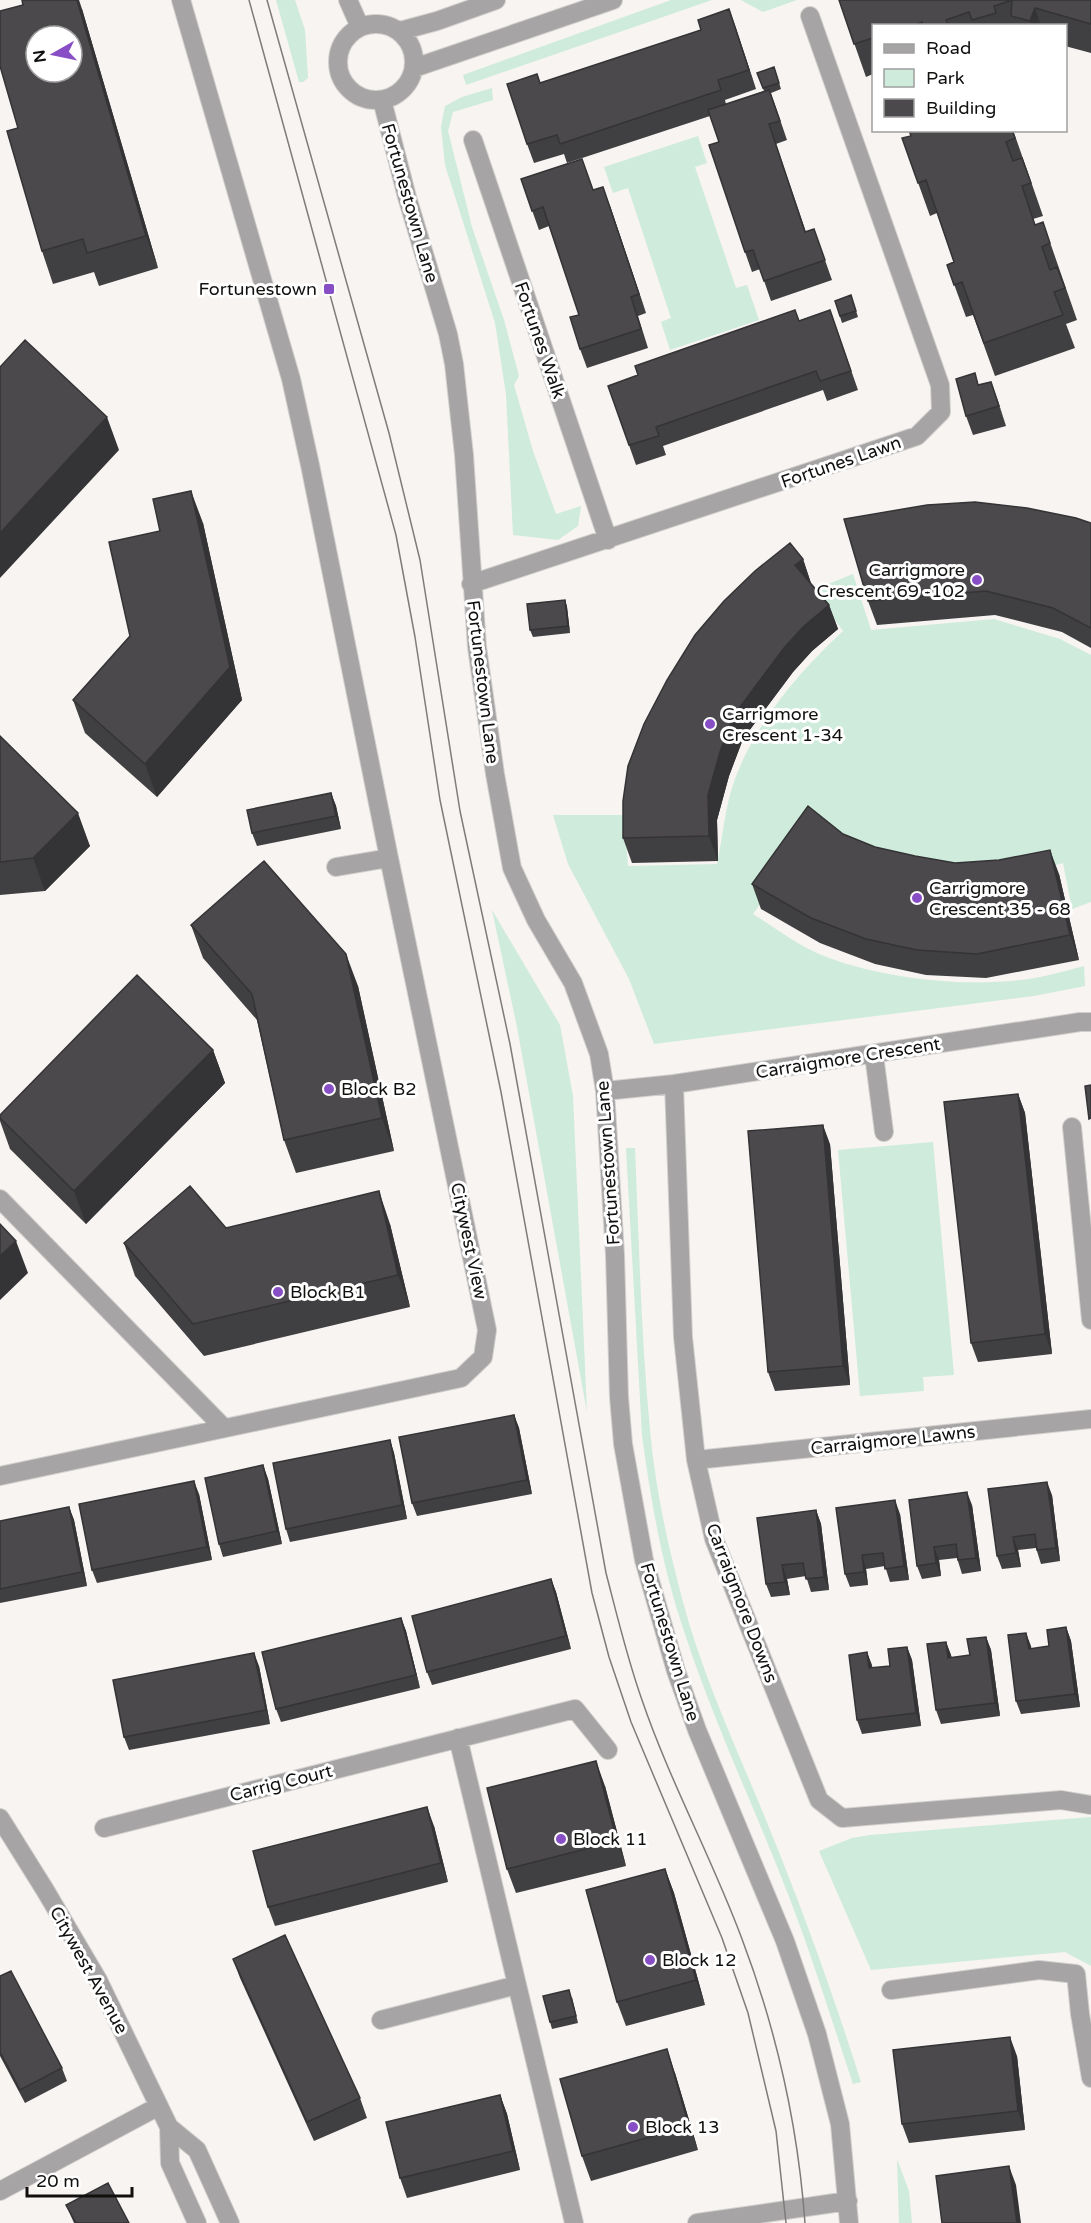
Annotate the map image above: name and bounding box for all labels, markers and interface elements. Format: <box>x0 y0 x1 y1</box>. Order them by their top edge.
north arrow <box>24 24 84 84</box>
legend <box>872 24 1067 132</box>
text: Road <box>926 37 971 59</box>
text: N <box>29 48 51 64</box>
text: Park <box>926 67 965 89</box>
text: Building <box>926 97 996 119</box>
street label: Fortunestown Lane <box>377 121 443 285</box>
place label: Fortunestown <box>199 278 317 300</box>
street label: Fortunes Walk <box>510 279 570 402</box>
marker: Fortunestown <box>322 282 336 296</box>
street label: Fortunes Lawn <box>778 431 904 493</box>
place label: Carrigmore Crescent 69 -102 <box>817 559 965 602</box>
marker: Carrigmore Crescent 69 -102 <box>970 573 984 587</box>
street label: Fortunestown Lane <box>462 599 504 765</box>
place label: Carrigmore Crescent 1-34 <box>722 703 843 746</box>
marker: Carrigmore Crescent 1-34 <box>703 717 717 731</box>
place label: Carrigmore Crescent 35 - 68 <box>929 877 1071 920</box>
marker: Carrigmore Crescent 35 - 68 <box>910 891 924 905</box>
street label: Carraigmore Crescent <box>754 1033 942 1083</box>
place label: Block B2 <box>341 1078 417 1100</box>
street label: Fortunestown Lane <box>591 1080 625 1246</box>
marker: Block B2 <box>322 1082 336 1096</box>
street label: Citywest View <box>446 1180 492 1302</box>
place label: Block B1 <box>290 1281 366 1303</box>
marker: Block B1 <box>271 1285 285 1299</box>
street label: Carraigmore Lawns <box>810 1420 976 1460</box>
street label: Carraigmore Downs <box>701 1520 783 1686</box>
street label: Fortunestown Lane <box>635 1560 705 1724</box>
street label: Carrig Court <box>227 1760 335 1806</box>
place label: Block 11 <box>573 1828 647 1850</box>
marker: Block 11 <box>554 1832 568 1846</box>
street label: Citywest Avenue <box>45 1902 133 2038</box>
place label: Block 12 <box>662 1949 736 1971</box>
marker: Block 12 <box>643 1953 657 1967</box>
place label: Block 13 <box>645 2116 719 2138</box>
marker: Block 13 <box>626 2120 640 2134</box>
scale bar <box>27 2160 132 2198</box>
text: 20 m <box>36 2170 80 2192</box>

